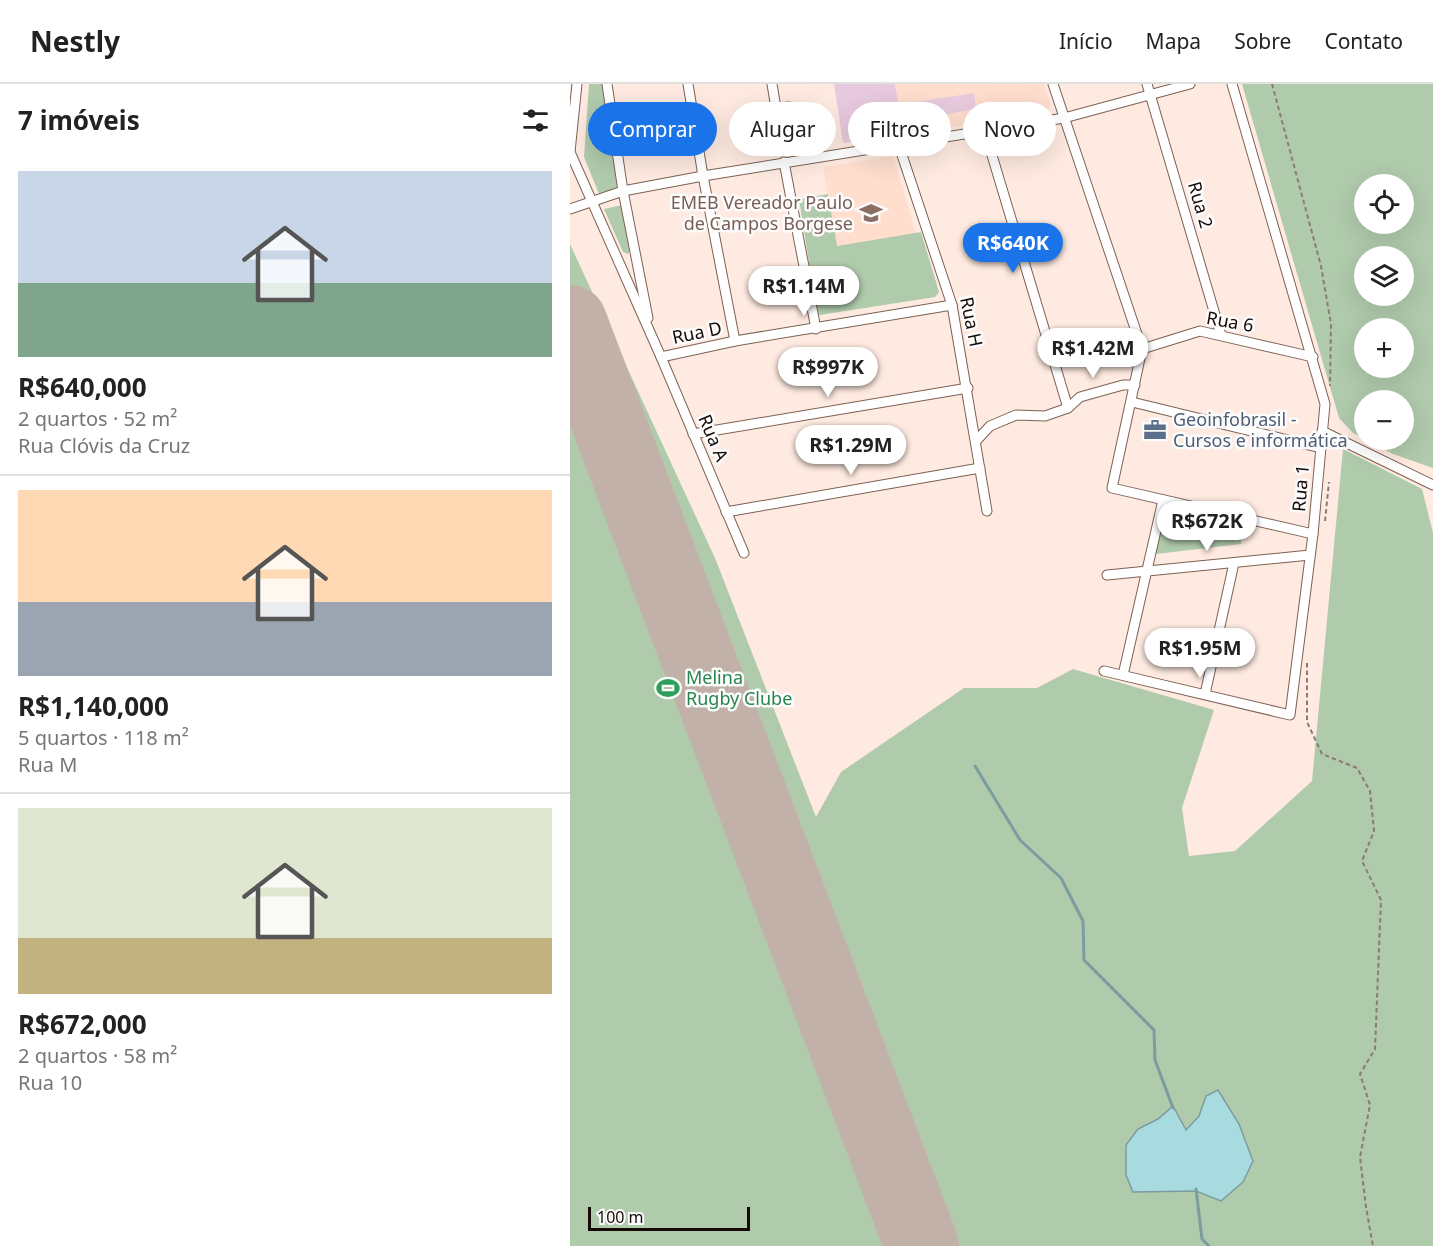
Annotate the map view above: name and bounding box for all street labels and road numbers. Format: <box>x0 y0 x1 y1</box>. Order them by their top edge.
street label: Rua 2 <box>1183 179 1219 231</box>
street label: Rua H <box>955 295 989 349</box>
street label: Rua 6 <box>1205 305 1256 337</box>
street label: Rua D <box>670 315 724 349</box>
street label: Rua A <box>693 411 735 465</box>
street label: Rua 1 <box>1286 463 1314 513</box>

